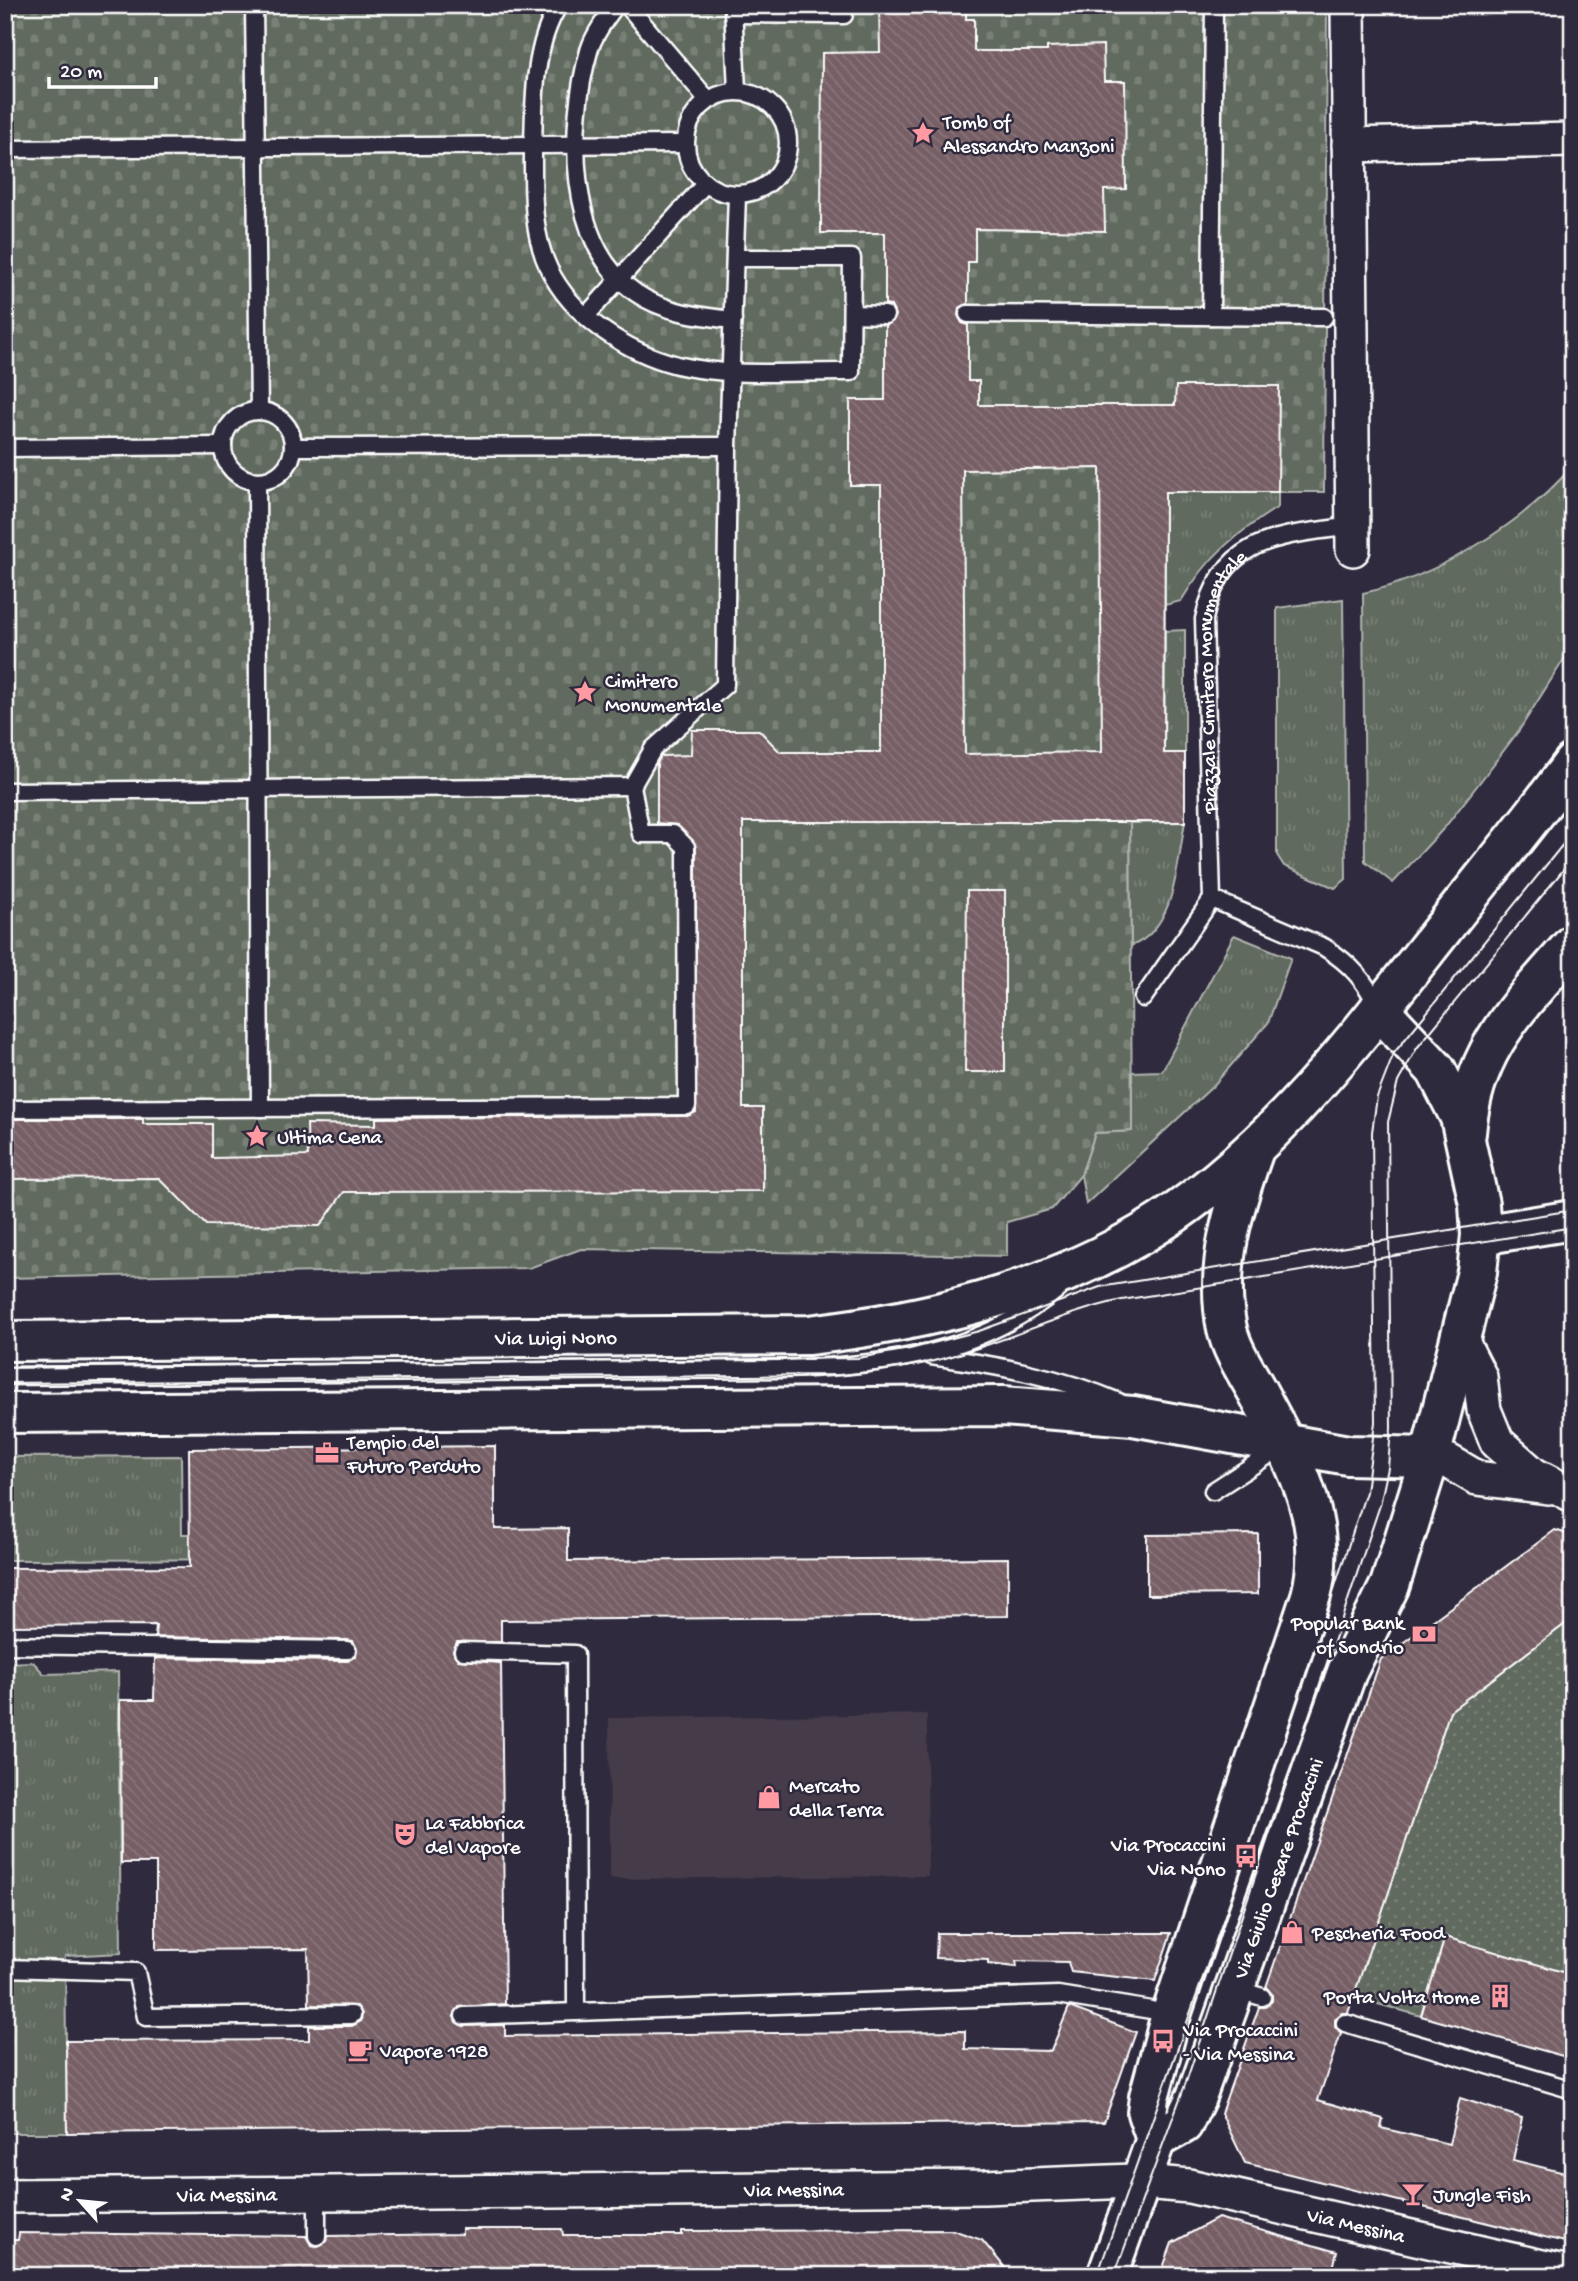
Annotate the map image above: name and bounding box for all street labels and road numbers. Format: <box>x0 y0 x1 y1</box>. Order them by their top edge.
street label: Piazzale Cimitero Monumentale <box>1195 545 1254 815</box>
street label: Via Luigi Nono <box>494 1327 617 1353</box>
street label: Via Giulio Cesare Procaccini <box>1230 1755 1331 1984</box>
street label: Via Messina <box>743 2179 845 2205</box>
street label: Via Messina <box>176 2184 278 2210</box>
street label: Via Messina <box>1303 2204 1408 2251</box>

